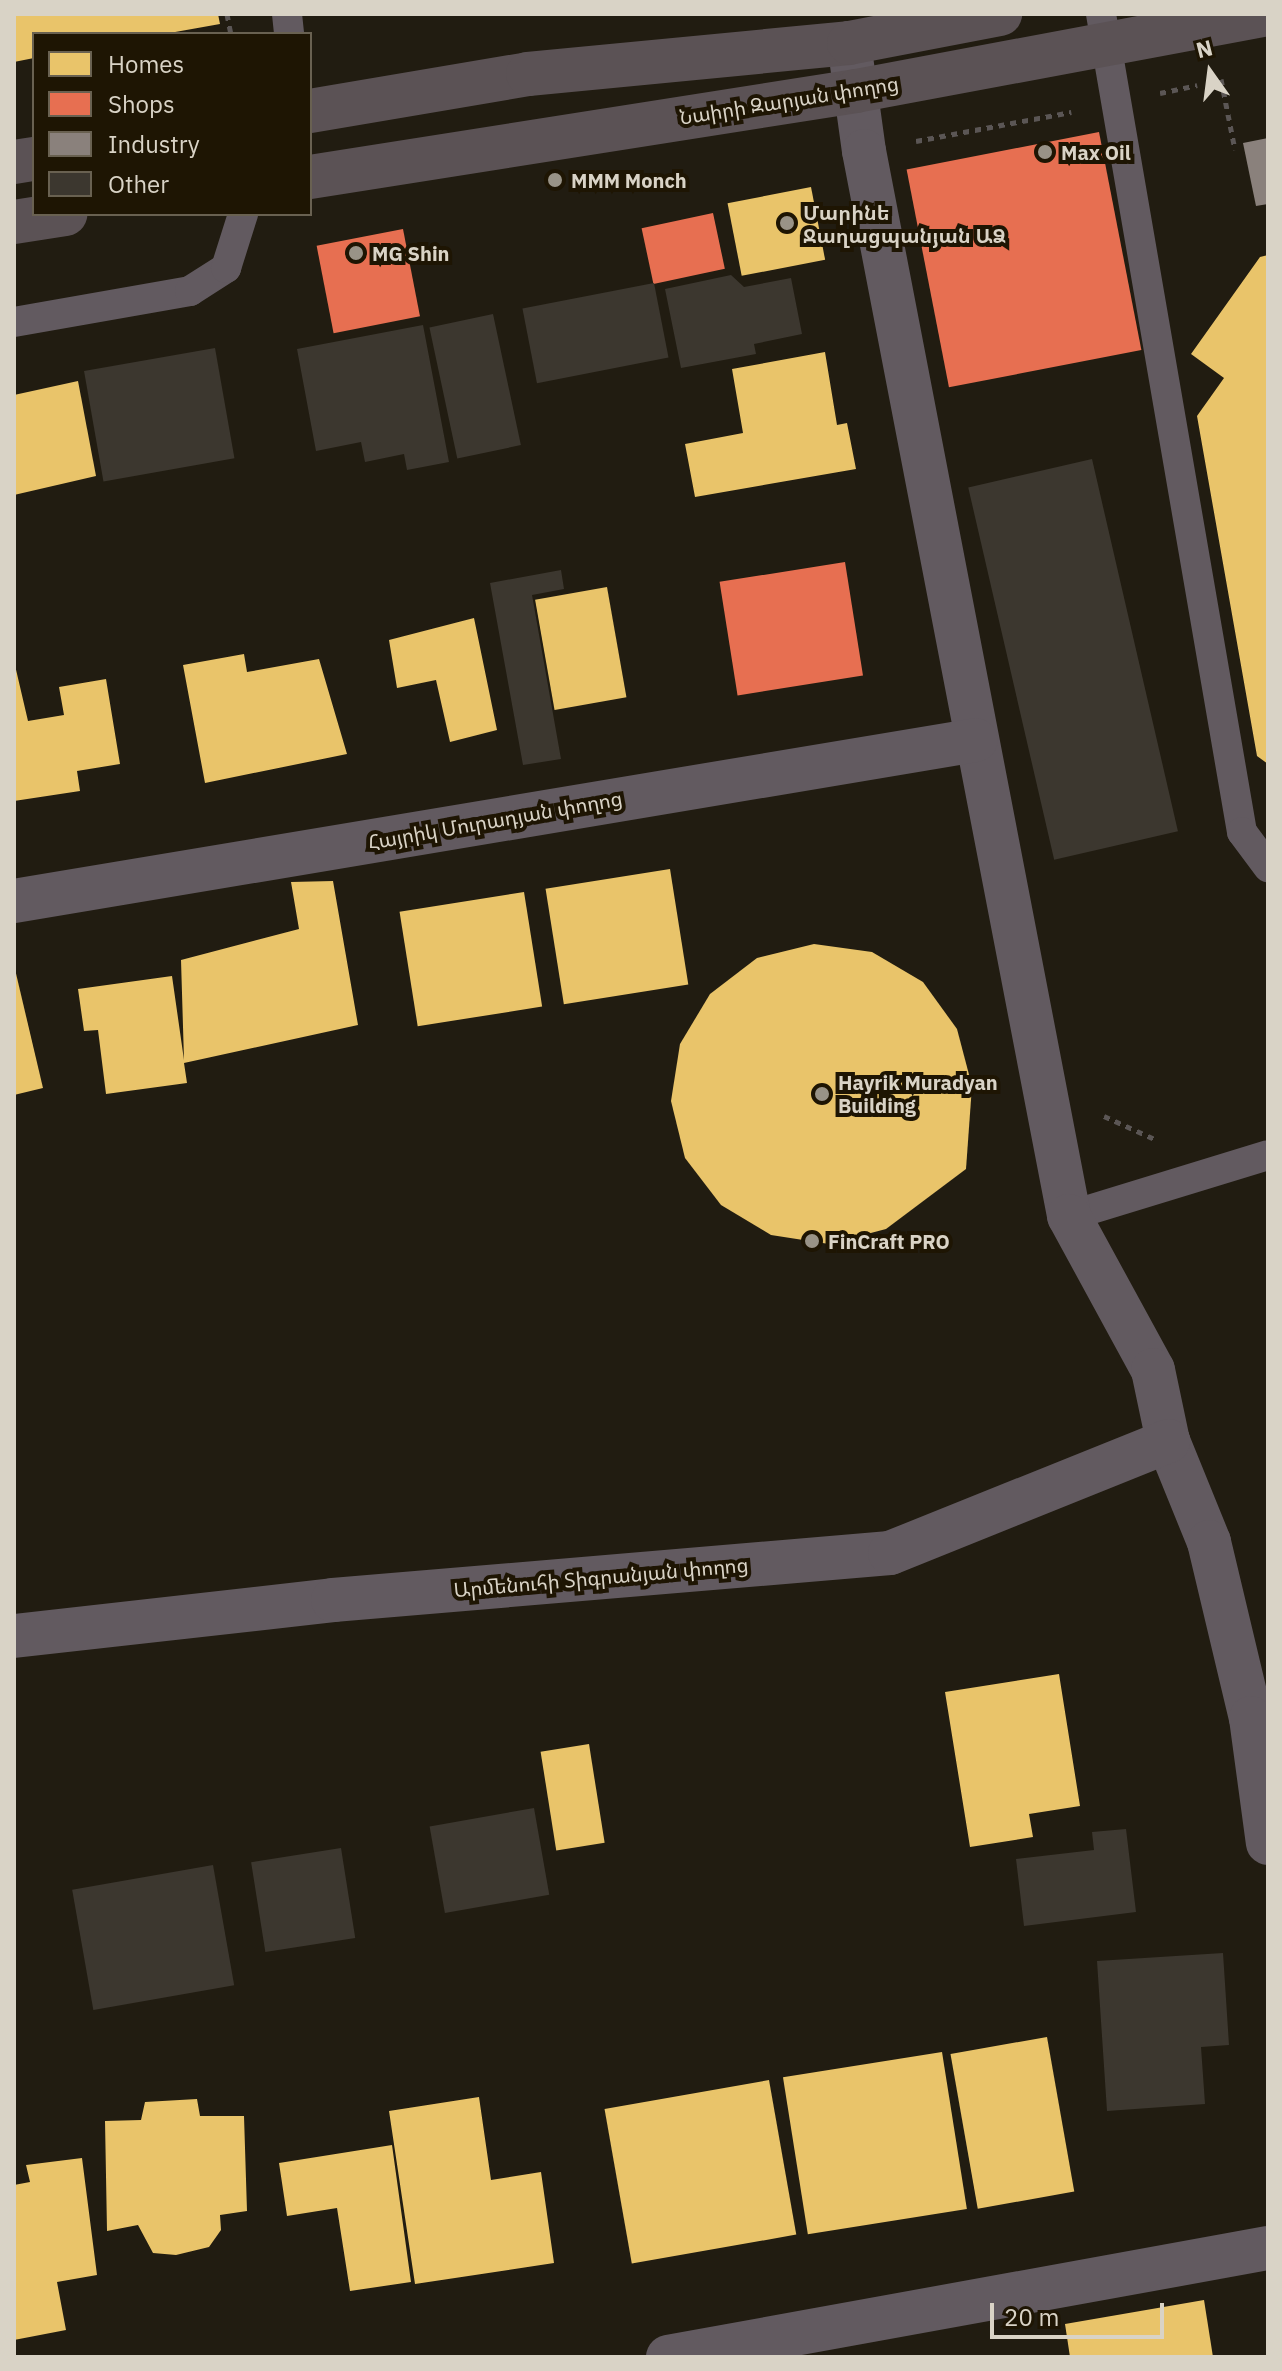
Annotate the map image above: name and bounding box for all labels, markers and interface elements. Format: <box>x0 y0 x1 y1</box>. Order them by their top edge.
legend <box>32 32 312 216</box>
north arrow <box>1170 32 1250 112</box>
text: N <box>1193 32 1215 64</box>
text: Homes <box>108 48 184 80</box>
street label: Նաիրի Զարյան փողոց <box>678 71 900 129</box>
text: Shops <box>108 88 175 120</box>
text: Industry <box>108 128 200 160</box>
place label: Max Oil <box>1061 140 1131 164</box>
marker: Max Oil <box>1036 143 1054 161</box>
text: Other <box>108 168 169 200</box>
place label: MMM Monch <box>571 168 687 192</box>
marker: MMM Monch <box>546 171 564 189</box>
place label: Մարինե Ջաղացպանյան ԱՁ <box>803 200 1006 247</box>
marker: Մարինե Ջաղացպանյան ԱՁ <box>778 214 796 232</box>
place label: MG Shin <box>372 241 450 265</box>
marker: MG Shin <box>347 244 365 262</box>
street label: Հայրիկ Մուրադյան փողոց <box>366 786 624 854</box>
place label: Hayrik Muradyan Building <box>838 1070 998 1117</box>
marker: Hayrik Muradyan Building <box>813 1085 831 1103</box>
place label: FinCraft PRO <box>828 1229 950 1253</box>
marker: FinCraft PRO <box>803 1232 821 1250</box>
street label: Արմենուհի Տիգրանյան փողոց <box>453 1552 749 1602</box>
scale bar <box>994 2287 1168 2337</box>
text: 20 m <box>1004 2301 1059 2333</box>

